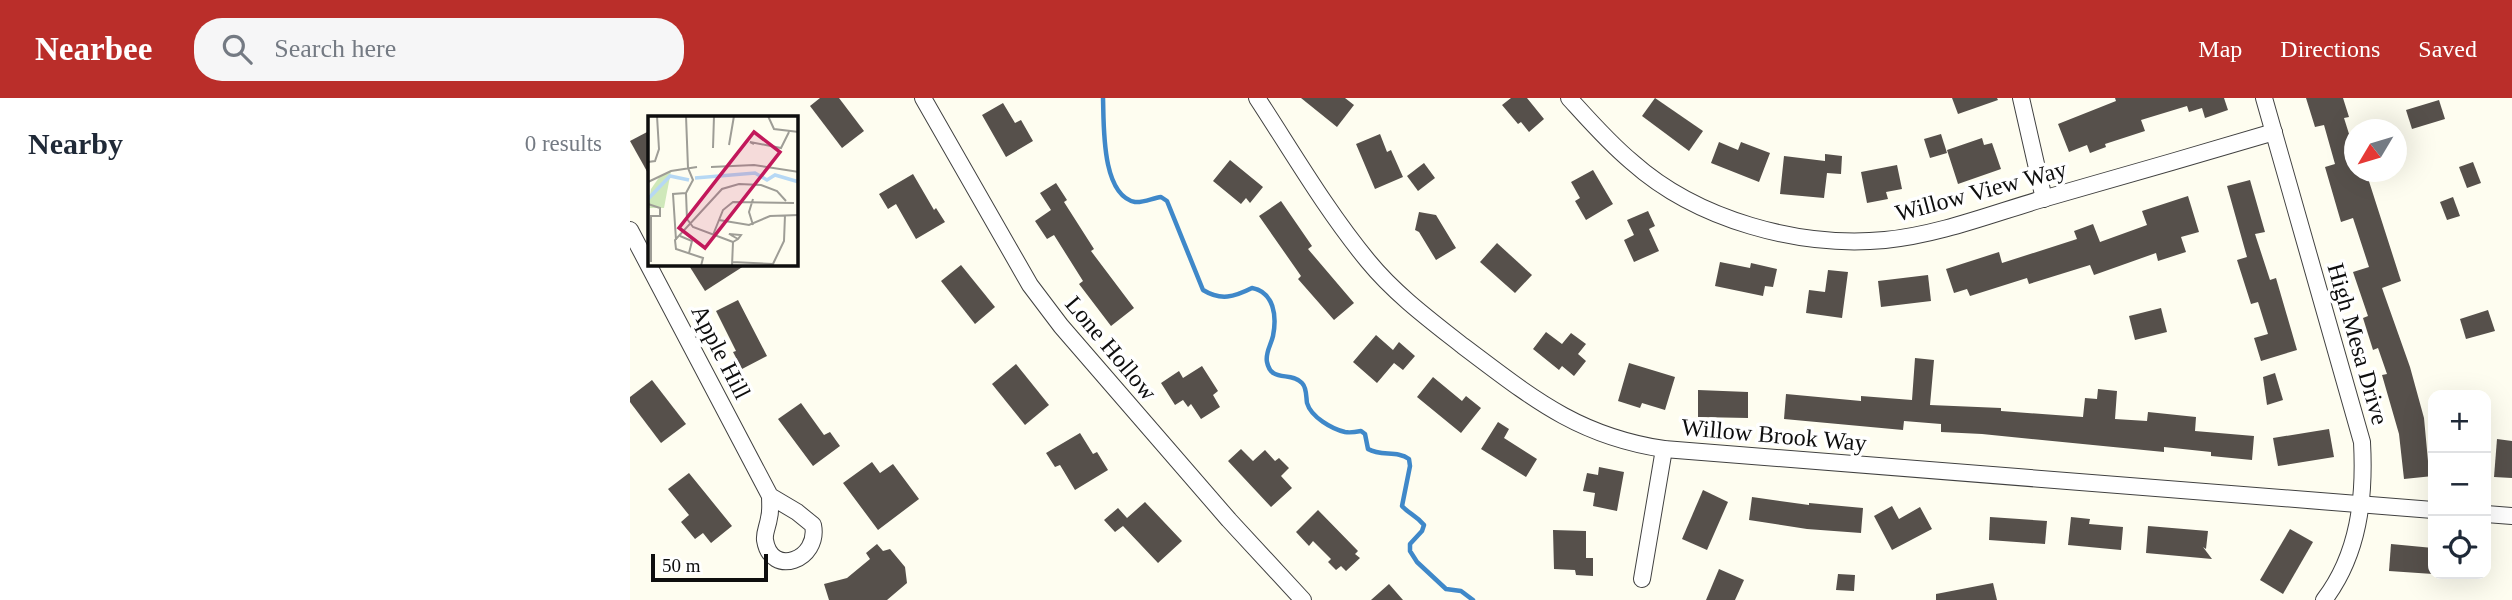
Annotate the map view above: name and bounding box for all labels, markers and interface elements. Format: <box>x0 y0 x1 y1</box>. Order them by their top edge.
search box <box>194 18 684 81</box>
icon: search <box>218 30 256 68</box>
text: Nearbee <box>35 31 152 67</box>
text: Search here <box>274 34 396 63</box>
text: Map <box>2198 36 2242 62</box>
text: Directions <box>2280 36 2380 62</box>
text: Saved <box>2418 36 2477 62</box>
inset map <box>648 116 798 266</box>
north arrow <box>2344 119 2407 182</box>
text: Nearby <box>28 127 123 160</box>
text: 0 results <box>525 131 602 156</box>
street label: Willow View Way <box>1893 156 2069 226</box>
street label: High Mesa Drive <box>2323 260 2393 428</box>
street label: Lone Hollow <box>1060 291 1162 406</box>
street label: Apple Hill <box>686 301 756 404</box>
map controls <box>2428 390 2491 579</box>
button: + <box>2428 390 2491 453</box>
street label: Willow Brook Way <box>1680 414 1868 456</box>
button: − <box>2428 453 2491 516</box>
button: locate <box>2428 516 2491 579</box>
scale bar <box>651 551 768 583</box>
text: 50 m <box>662 555 701 576</box>

